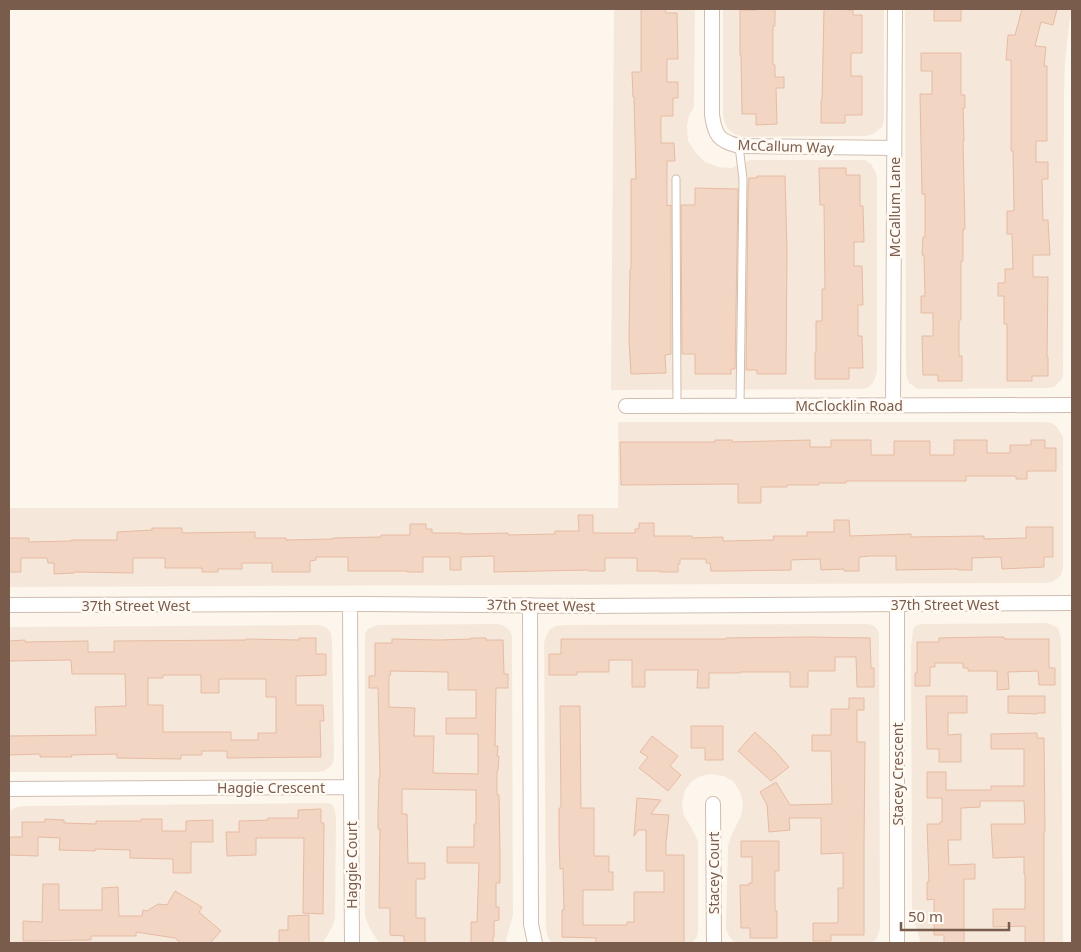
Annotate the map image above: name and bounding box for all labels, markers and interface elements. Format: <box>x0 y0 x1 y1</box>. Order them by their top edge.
street label: McCallum Way <box>737 135 835 157</box>
street label: McCallum Lane <box>885 157 904 257</box>
street label: McClocklin Road <box>795 396 903 415</box>
street label: 37th Street West <box>487 595 595 615</box>
street label: 37th Street West <box>891 595 999 614</box>
street label: 37th Street West <box>82 596 190 615</box>
street label: Stacey Crescent <box>888 723 907 825</box>
street label: Haggie Crescent <box>217 778 325 797</box>
street label: Haggie Court <box>342 821 361 909</box>
street label: Stacey Court <box>704 832 723 914</box>
scale bar <box>901 900 1008 932</box>
text: 50 m <box>908 906 943 926</box>

